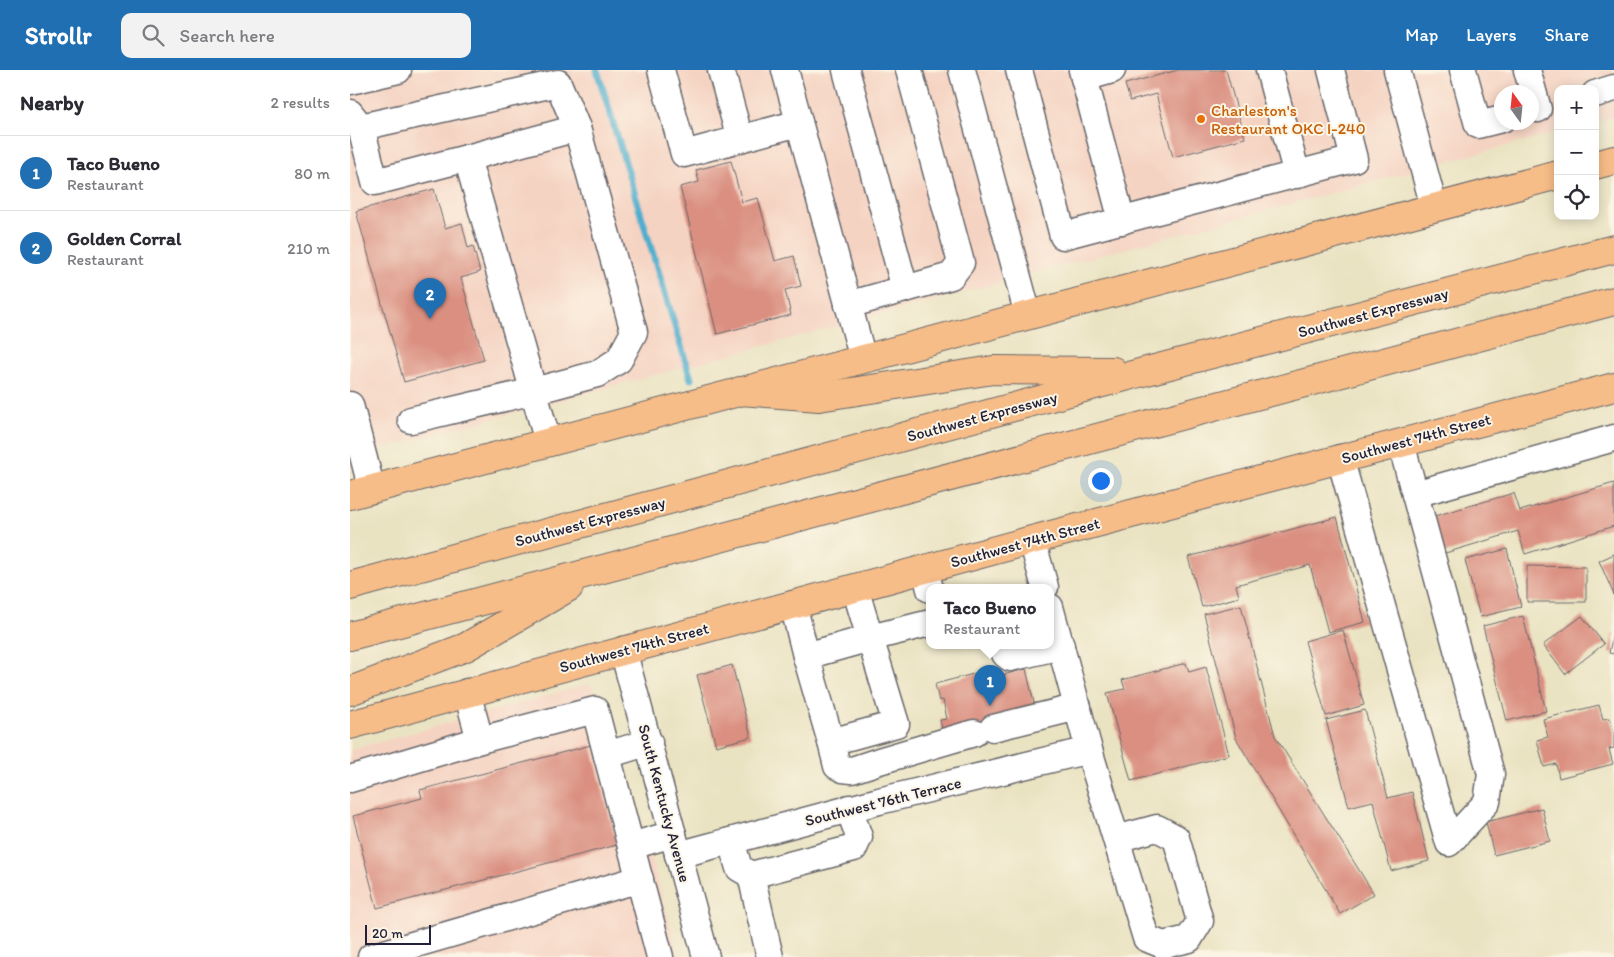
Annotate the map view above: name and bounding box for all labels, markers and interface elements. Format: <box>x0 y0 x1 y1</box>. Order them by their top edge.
search box <box>121 13 471 58</box>
text: Strollr <box>25 21 91 50</box>
icon: search <box>139 21 167 49</box>
text: Search here <box>179 24 275 47</box>
text: Map <box>1405 24 1438 46</box>
text: Layers <box>1466 24 1516 46</box>
text: Share <box>1544 24 1589 46</box>
north arrow <box>1494 85 1539 130</box>
map controls <box>1554 85 1599 220</box>
button: + <box>1554 85 1599 130</box>
text: Nearby <box>20 90 84 115</box>
text: 2 results <box>270 93 330 112</box>
place label: Charleston's Restaurant OKC I-240 <box>1211 101 1366 138</box>
marker: Charleston's Restaurant OKC I-240 <box>1195 113 1207 125</box>
button: − <box>1554 130 1599 175</box>
text: Taco Bueno <box>67 152 160 175</box>
text: 1 <box>32 164 40 183</box>
text: 80 m <box>294 164 330 183</box>
text: Restaurant <box>67 175 144 194</box>
button: locate <box>1554 175 1599 220</box>
text: Golden Corral <box>67 227 181 250</box>
text: 2 <box>32 239 40 258</box>
text: 210 m <box>287 239 330 258</box>
text: Restaurant <box>67 250 144 269</box>
pin: 2 <box>414 278 446 319</box>
street label: Southwest Expressway <box>1296 283 1451 342</box>
street label: Southwest Expressway <box>905 387 1060 446</box>
street label: Southwest 74th Street <box>1339 409 1493 468</box>
your location <box>1088 468 1114 494</box>
street label: Southwest Expressway <box>513 492 668 551</box>
street label: Southwest 74th Street <box>948 513 1102 572</box>
popup <box>926 584 1054 649</box>
text: Taco Bueno <box>944 596 1036 619</box>
street label: Southwest 74th Street <box>557 618 711 677</box>
text: Restaurant <box>944 619 1020 638</box>
pin: 1 <box>974 665 1006 706</box>
street label: South Kentucky Avenue <box>634 722 695 885</box>
street label: Southwest 76th Terrace <box>803 773 964 830</box>
scale bar <box>365 922 431 945</box>
text: 20 m <box>372 925 403 942</box>

